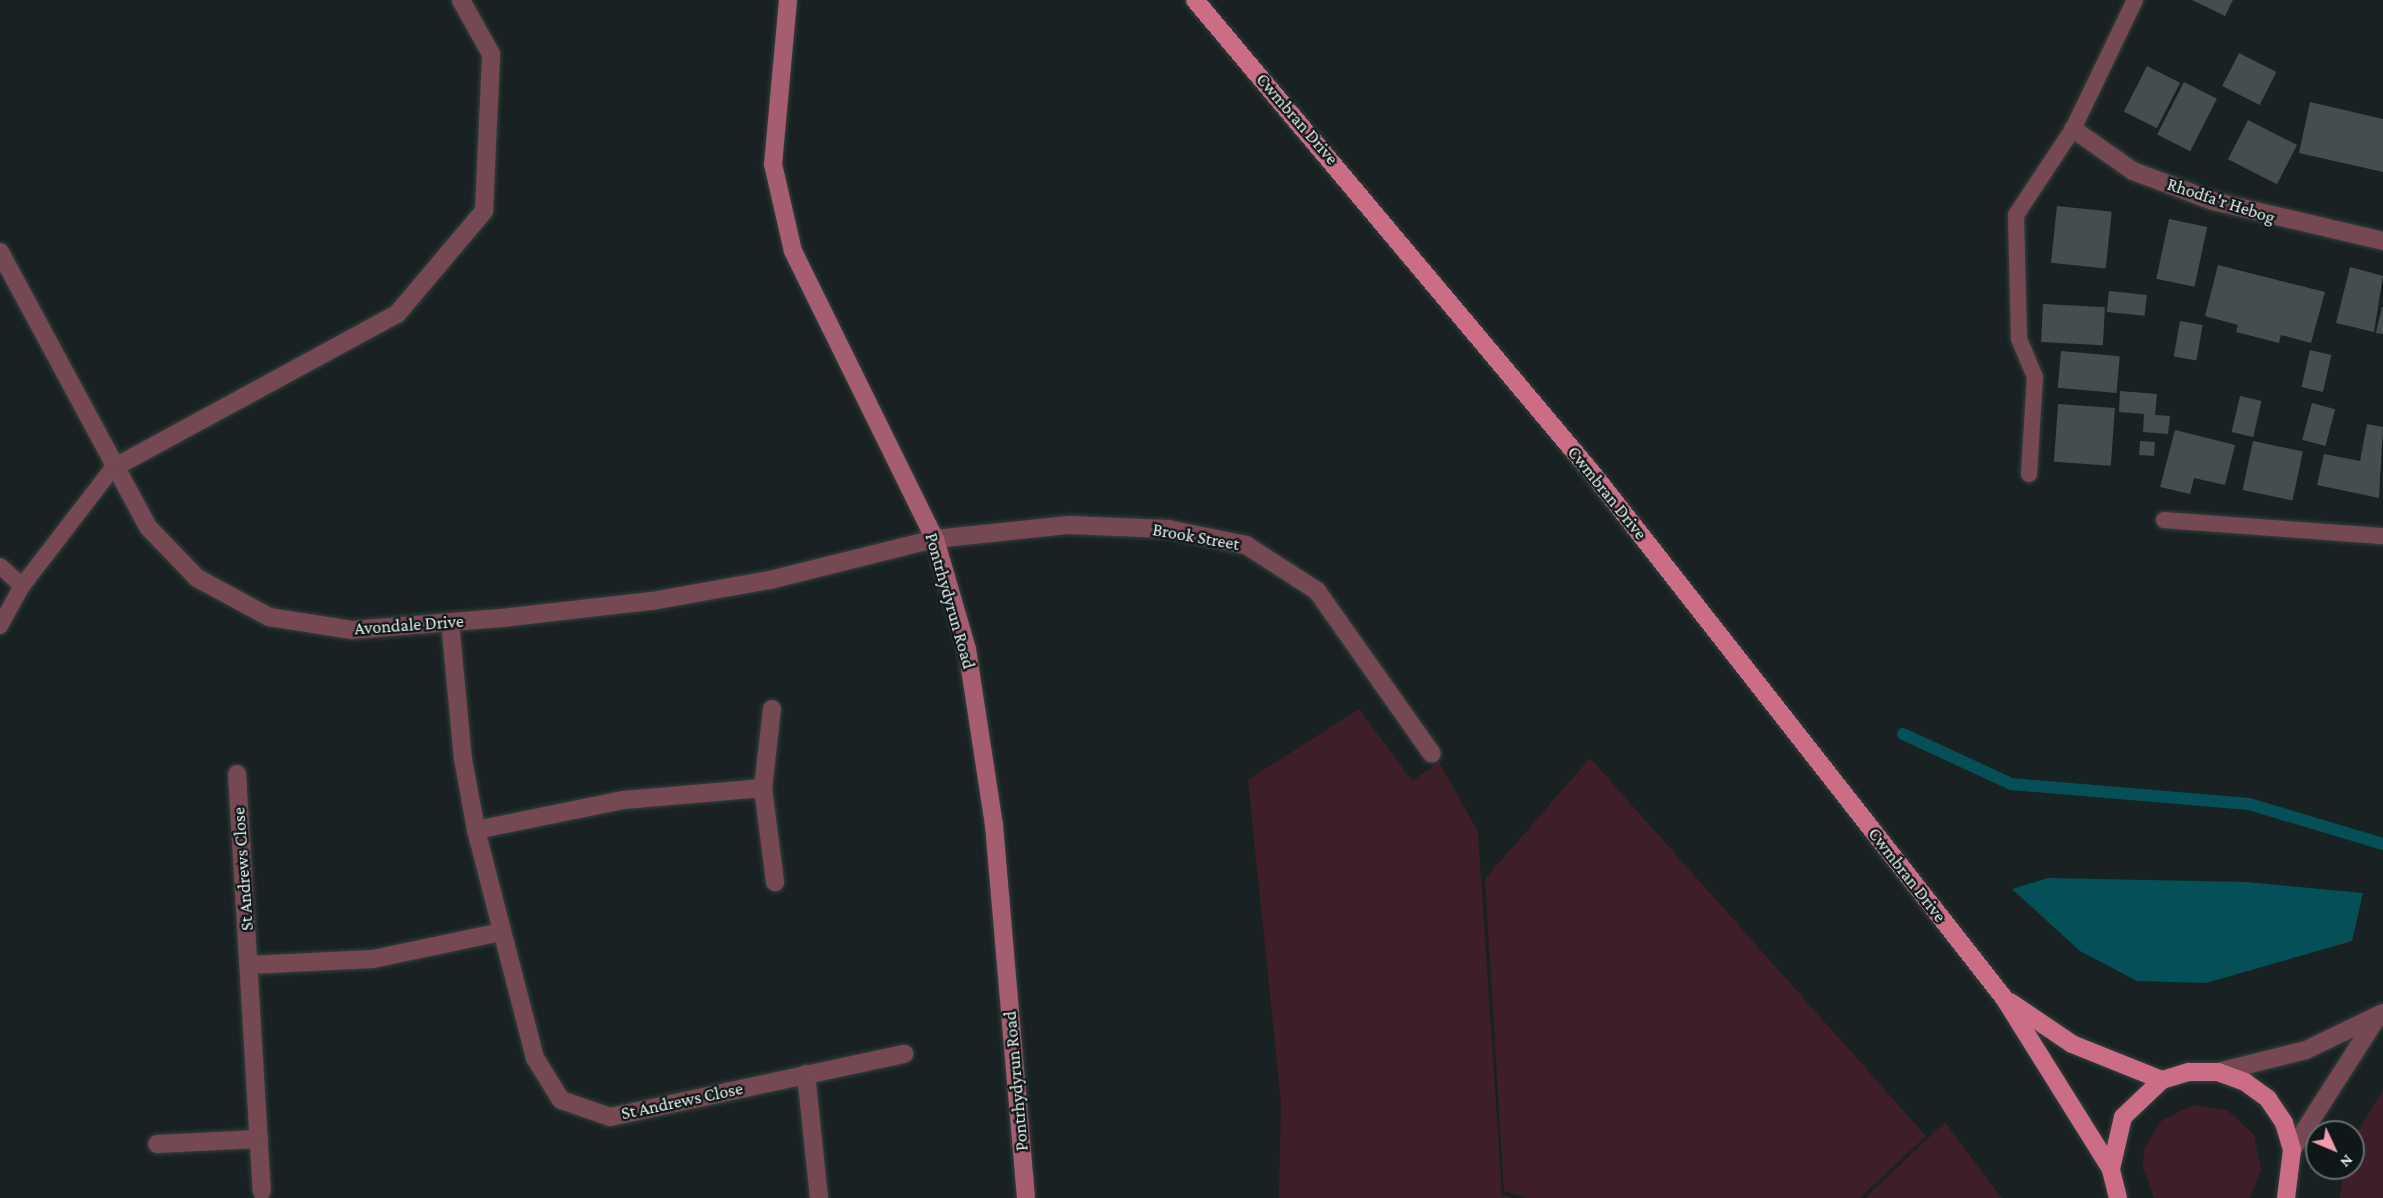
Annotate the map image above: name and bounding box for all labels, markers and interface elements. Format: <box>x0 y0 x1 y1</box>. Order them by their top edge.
street label: Cwmbran Drive <box>1251 69 1343 169</box>
street label: Rhodfa'r Hebog <box>2164 173 2278 229</box>
street label: Cwmbran Drive <box>1563 442 1651 544</box>
street label: Brook Street <box>1151 519 1241 555</box>
street label: Pontrhydyrun Road <box>920 530 980 672</box>
street label: Avondale Drive <box>354 610 464 640</box>
street label: St Andrews Close <box>228 806 258 932</box>
street label: Cwmbran Drive <box>1863 823 1951 927</box>
street label: Pontrhydyrun Road <box>999 1010 1033 1152</box>
street label: St Andrews Close <box>619 1078 745 1124</box>
north arrow <box>2305 1120 2365 1180</box>
text: N <box>2337 1152 2357 1171</box>

